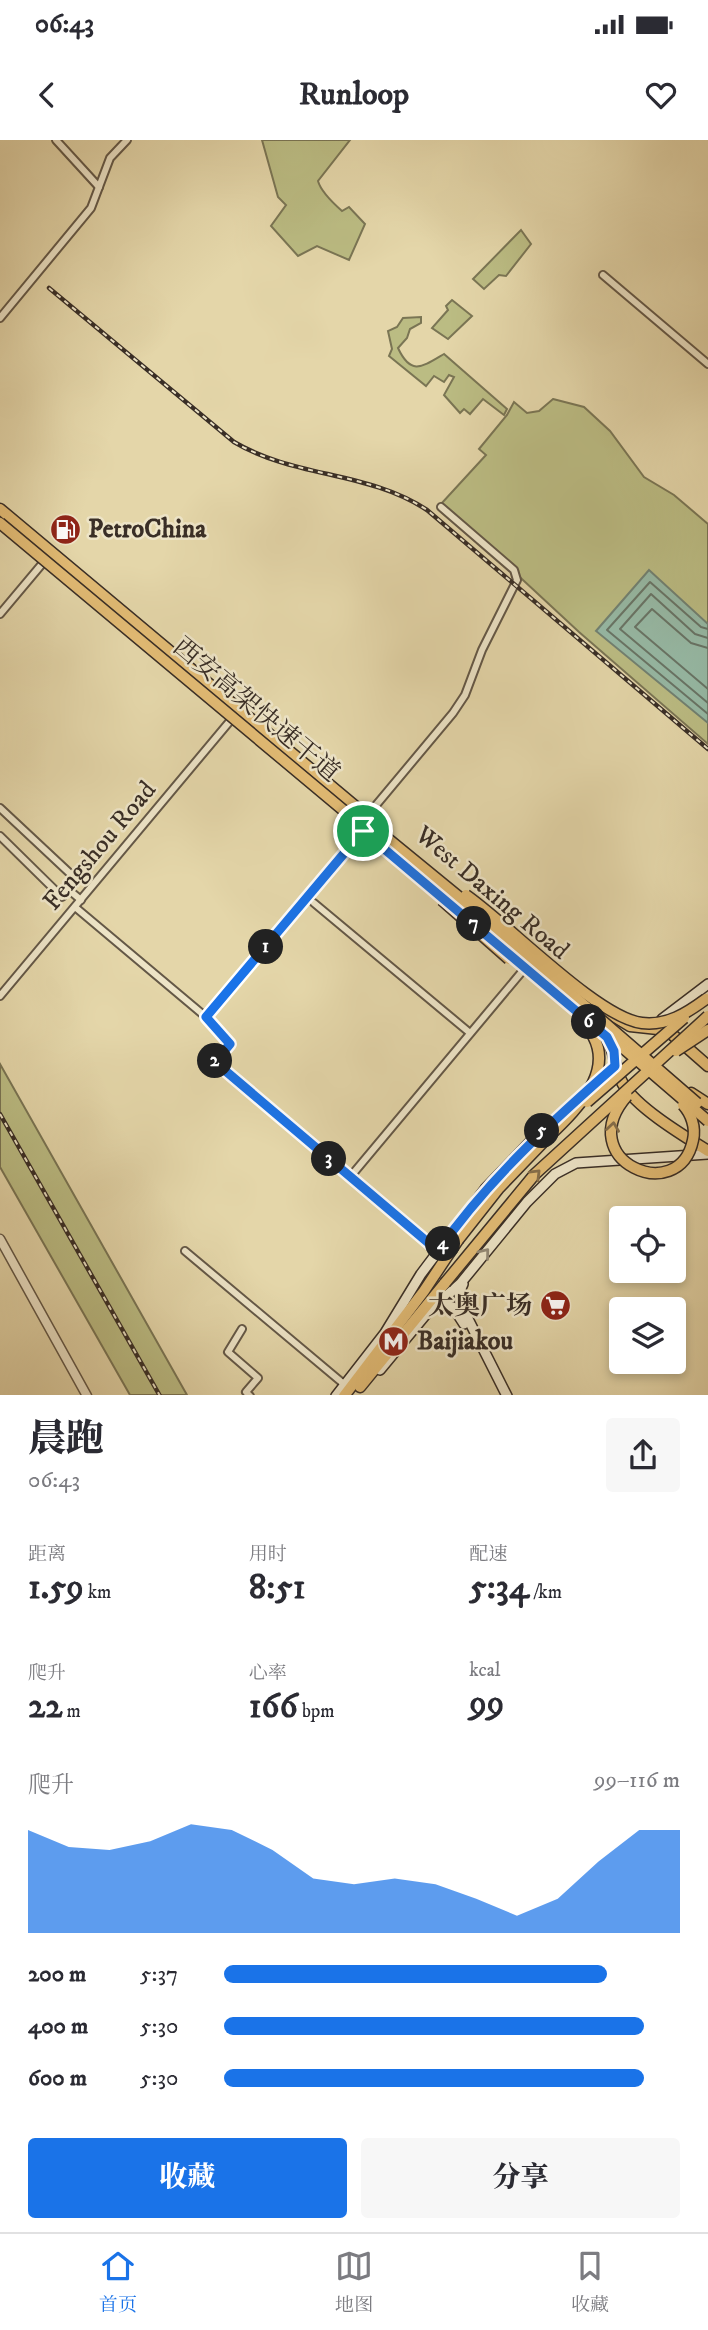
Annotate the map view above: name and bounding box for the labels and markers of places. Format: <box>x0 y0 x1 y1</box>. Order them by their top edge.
fuel station icon: PetroChina <box>48 512 82 546</box>
place label: PetroChina <box>88 513 207 546</box>
pin <box>333 801 393 861</box>
pin: 7 <box>456 906 491 942</box>
pin: 1 <box>248 930 284 964</box>
pin: 6 <box>572 1004 606 1040</box>
pin: 2 <box>198 1044 232 1079</box>
pin: 5 <box>524 1114 560 1149</box>
pin: 3 <box>312 1142 346 1176</box>
pin: 4 <box>426 1226 460 1262</box>
supermarket icon: 太奥广场 <box>538 1289 572 1323</box>
place label: 太奥广场 <box>428 1290 532 1323</box>
metro station icon: Baijiakou <box>377 1324 411 1358</box>
place label: Baijiakou <box>417 1325 513 1358</box>

